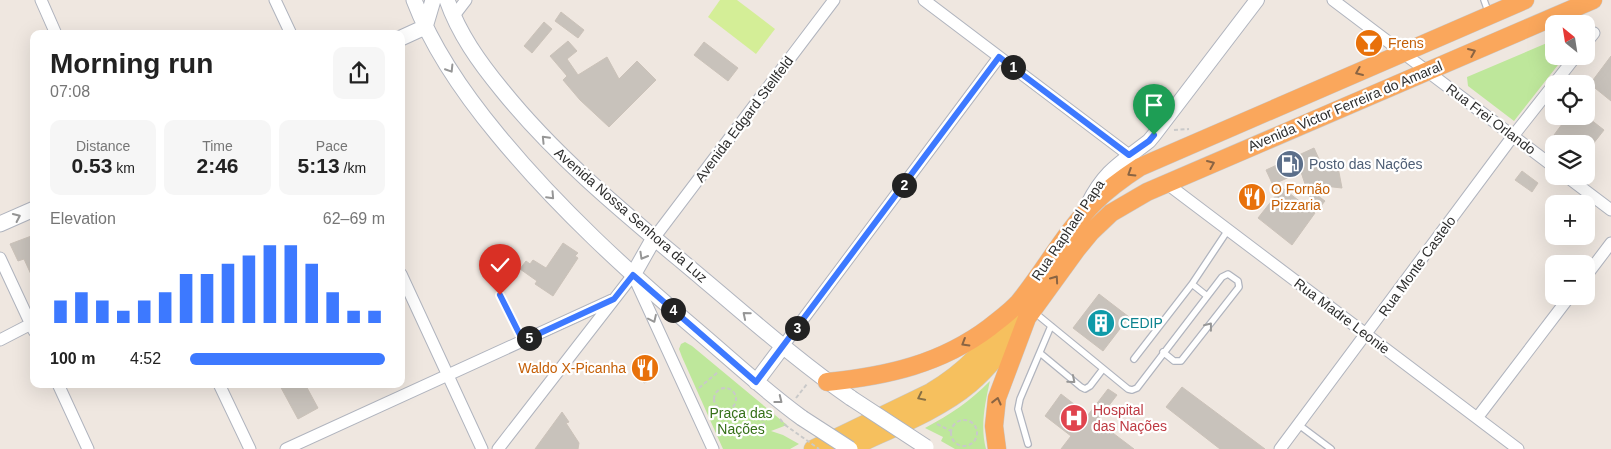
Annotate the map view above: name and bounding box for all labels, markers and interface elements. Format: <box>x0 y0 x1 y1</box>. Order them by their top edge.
north arrow <box>1545 15 1595 65</box>
map controls <box>1545 15 1595 305</box>
bar icon: Frens <box>1354 28 1384 58</box>
place label: Frens <box>1388 35 1424 51</box>
button: share <box>333 47 385 99</box>
text: Morning run <box>50 48 213 79</box>
one-way arrow <box>1467 48 1476 58</box>
street label: Avenida Edgard Stellfeld <box>692 53 796 185</box>
pin: 1 <box>1000 54 1026 80</box>
street label: Avenida Victor Ferreira do Amaral <box>1245 58 1445 154</box>
text: 1 <box>1010 59 1017 75</box>
one-way arrow <box>444 64 453 73</box>
one-way arrow <box>1355 67 1363 77</box>
button: locate <box>1545 75 1595 125</box>
street label: Rua Frei Orlando <box>1443 80 1539 158</box>
text: 07:08 <box>50 83 90 100</box>
pin <box>1133 84 1175 135</box>
icon: arrive <box>1140 91 1168 119</box>
one-way arrow <box>542 135 551 144</box>
button: layers <box>1545 135 1595 185</box>
text: Distance <box>76 138 130 154</box>
text: Time <box>202 138 233 154</box>
text: Pace <box>316 138 348 154</box>
street label: Avenida Nossa Senhora da Luz <box>552 144 710 286</box>
fuel station icon: Posto das Nações <box>1275 149 1305 179</box>
text: 0.53 <box>71 154 112 177</box>
text: 2:46 <box>196 154 239 177</box>
text: 5:13 <box>298 154 340 177</box>
place label: Posto das Nações <box>1309 156 1423 172</box>
text: km <box>112 160 135 176</box>
text: /km <box>340 160 366 176</box>
one-way arrow <box>1206 160 1215 170</box>
one-way arrow <box>1127 167 1136 176</box>
pin: 2 <box>892 172 916 198</box>
street label: Rua Raphael Papa <box>1028 176 1108 284</box>
text: 2 <box>901 177 908 193</box>
place label: O Fornão Pizzaria <box>1271 181 1330 213</box>
restaurant icon: O Fornão Pizzaria <box>1237 182 1267 212</box>
one-way arrow <box>545 190 554 199</box>
button: + <box>1545 195 1595 245</box>
text: Elevation <box>50 210 116 227</box>
text: 62–69 m <box>323 210 385 227</box>
one-way arrow <box>12 212 21 223</box>
street label: Rua Monte Castelo <box>1375 213 1459 319</box>
pin <box>479 244 521 295</box>
icon: check <box>486 251 514 279</box>
one-way arrow <box>640 251 650 260</box>
button: − <box>1545 255 1595 305</box>
one-way arrow <box>1049 275 1058 285</box>
street label: Rua Madre Leonie <box>1291 275 1393 357</box>
pin: 4 <box>660 298 686 322</box>
text: 4 <box>670 302 677 318</box>
building icon: CEDIP <box>1086 308 1116 338</box>
one-way arrow <box>743 312 752 320</box>
one-way arrow <box>647 314 657 323</box>
place label: CEDIP <box>1120 315 1163 331</box>
pin: 3 <box>784 316 810 340</box>
text: 3 <box>794 320 801 336</box>
one-way arrow <box>1203 323 1211 332</box>
pin: 5 <box>516 326 542 350</box>
text: 5 <box>526 330 533 346</box>
one-way arrow <box>961 337 970 347</box>
text: 100 m <box>50 350 95 367</box>
text: 4:52 <box>130 350 161 367</box>
restaurant icon: Waldo X-Picanha <box>630 353 660 383</box>
place label: Waldo X-Picanha <box>518 360 626 376</box>
one-way arrow <box>1067 374 1076 383</box>
one-way arrow <box>917 390 926 401</box>
one-way arrow <box>773 395 782 404</box>
one-way arrow <box>991 396 1002 405</box>
place label: Hospital das Nações <box>1093 402 1167 434</box>
hospital icon: Hospital das Nações <box>1059 403 1089 433</box>
park label: Praça das Nações <box>709 405 773 437</box>

